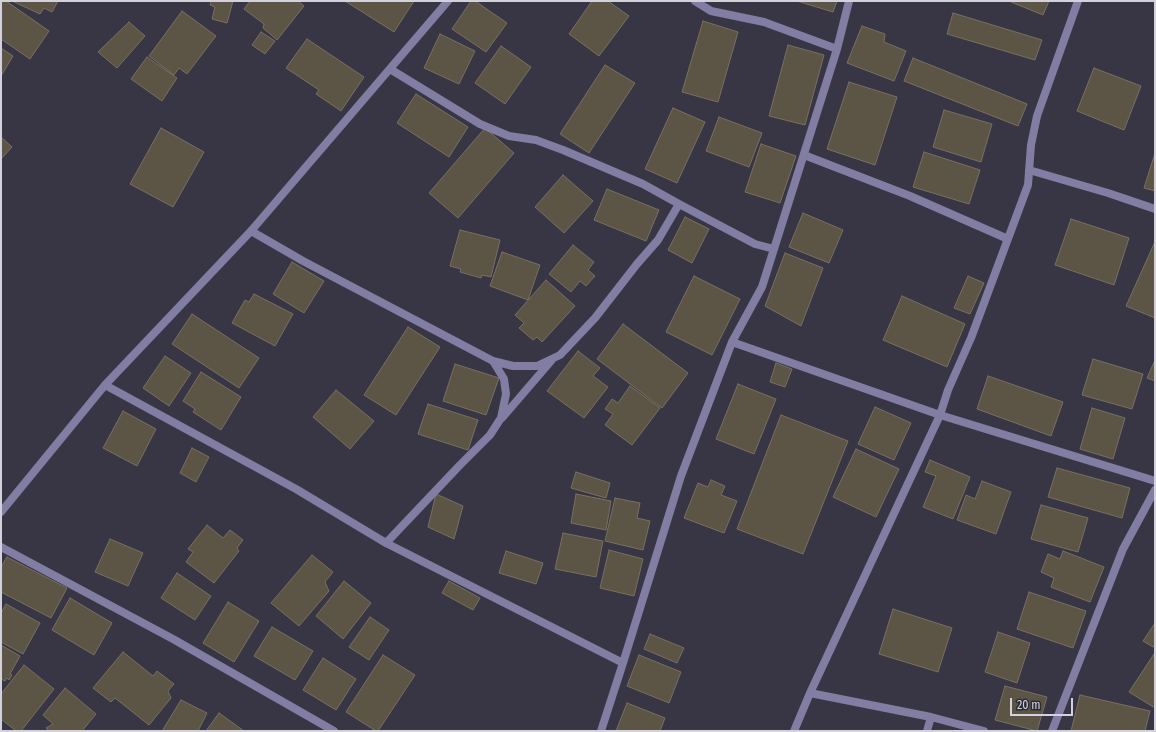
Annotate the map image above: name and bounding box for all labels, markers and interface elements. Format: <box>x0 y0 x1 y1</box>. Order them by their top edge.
scale bar <box>1012 690 1075 716</box>
text: 20 m <box>1017 698 1041 712</box>

